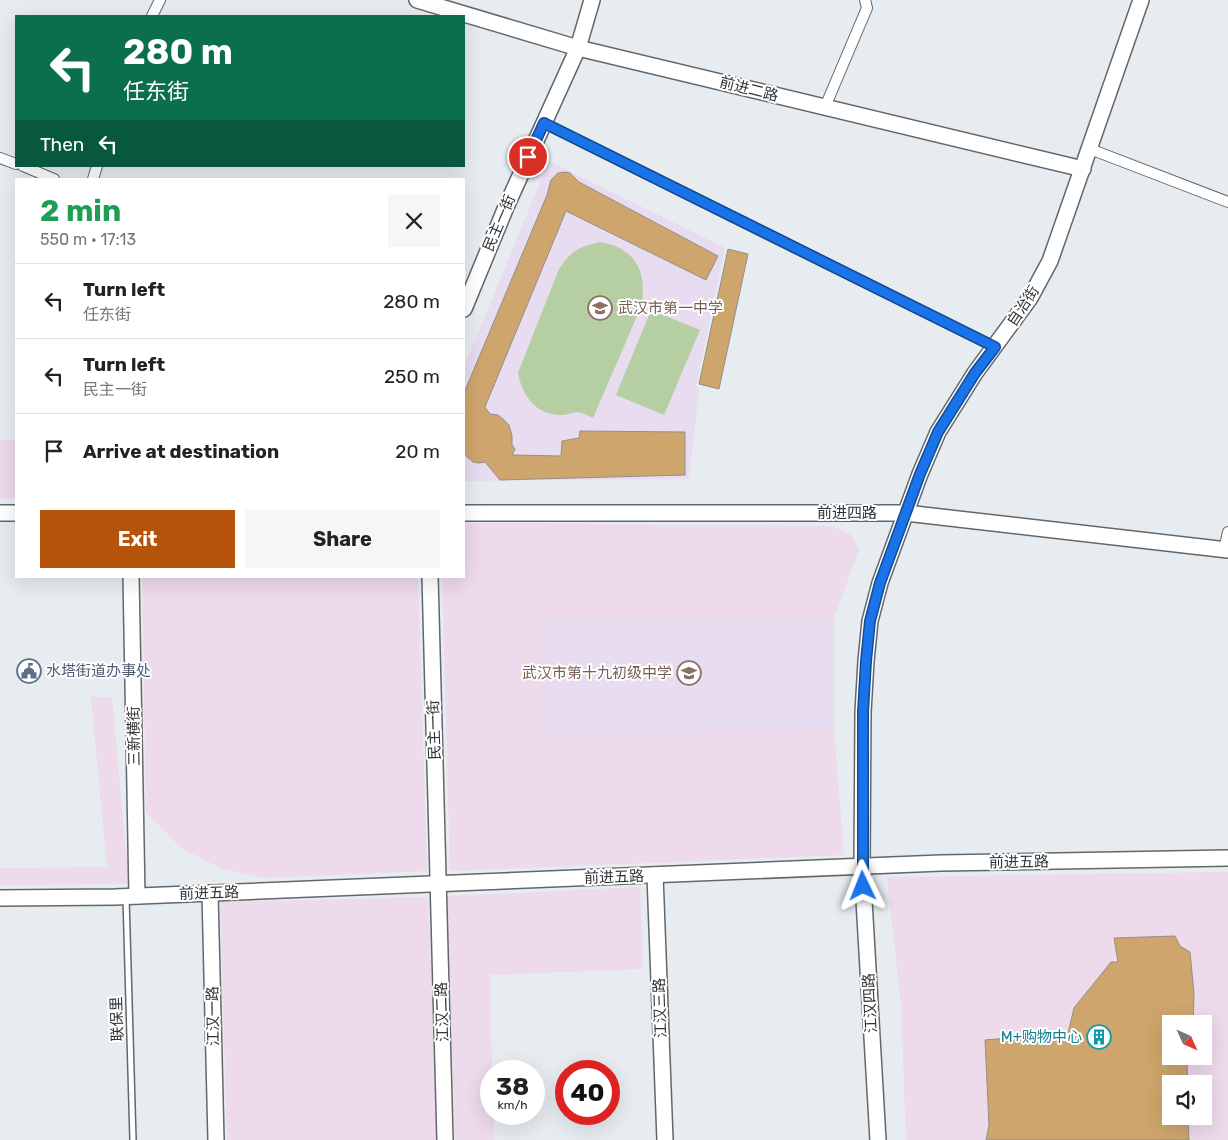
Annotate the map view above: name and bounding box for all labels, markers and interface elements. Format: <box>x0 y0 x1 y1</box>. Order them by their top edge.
text: 280 m <box>123 31 233 73</box>
icon: left <box>40 35 105 100</box>
street label: 前进二路 <box>718 73 780 105</box>
text: 任东街 <box>123 78 189 105</box>
icon: left <box>94 130 122 158</box>
text: Then <box>40 133 84 156</box>
pin <box>507 136 549 178</box>
icon: arrive <box>514 143 542 171</box>
street label: 民主一街 <box>479 192 519 254</box>
text: 2 min <box>40 193 121 229</box>
button: close <box>388 195 440 247</box>
text: 550 m · 17:13 <box>40 230 136 249</box>
text: Turn left <box>83 278 165 301</box>
street label: 自治街 <box>1003 282 1043 330</box>
icon: left <box>40 287 68 315</box>
text: 280 m <box>383 290 440 313</box>
school or university icon: 武汉市第一中学 <box>587 295 613 321</box>
place label: 武汉市第一中学 <box>618 299 723 317</box>
text: 任东街 <box>83 305 131 324</box>
text: Turn left <box>83 353 165 376</box>
icon: left <box>40 362 68 390</box>
text: 250 m <box>384 365 440 388</box>
text: 民主一街 <box>83 380 147 399</box>
icon: arrive <box>40 437 68 465</box>
text: Arrive at destination <box>83 440 279 463</box>
text: 20 m <box>395 440 440 463</box>
street label: 前进四路 <box>817 504 877 522</box>
button: Exit <box>40 510 235 568</box>
button: Share <box>245 510 440 568</box>
public building icon: 水塔街道办事处 <box>16 658 42 684</box>
school or university icon: 武汉市第十九初级中学 <box>676 660 702 686</box>
place label: 水塔街道办事处 <box>46 662 151 680</box>
place label: 武汉市第十九初级中学 <box>522 664 672 682</box>
street label: 民主一街 <box>424 700 444 760</box>
street label: 三新横街 <box>124 706 144 766</box>
street label: 前进五路 <box>989 852 1049 872</box>
position arrow <box>836 859 888 911</box>
street label: 前进五路 <box>584 867 644 887</box>
street label: 前进五路 <box>179 883 239 903</box>
street label: 江汉四路 <box>859 973 881 1033</box>
street label: 江汉三路 <box>650 978 670 1038</box>
street label: 江汉二路 <box>432 982 452 1042</box>
street label: 江汉一路 <box>203 986 223 1046</box>
street label: 联保里 <box>107 996 127 1042</box>
north arrow <box>1162 1015 1212 1065</box>
map controls <box>1162 1015 1212 1125</box>
building icon: M+购物中心 <box>1086 1024 1112 1050</box>
place label: M+购物中心 <box>1001 1028 1082 1046</box>
speed limit sign: 40 <box>555 1060 620 1125</box>
text: 38 <box>496 1072 529 1101</box>
button: sound <box>1162 1075 1212 1125</box>
text: km/h <box>498 1098 527 1112</box>

